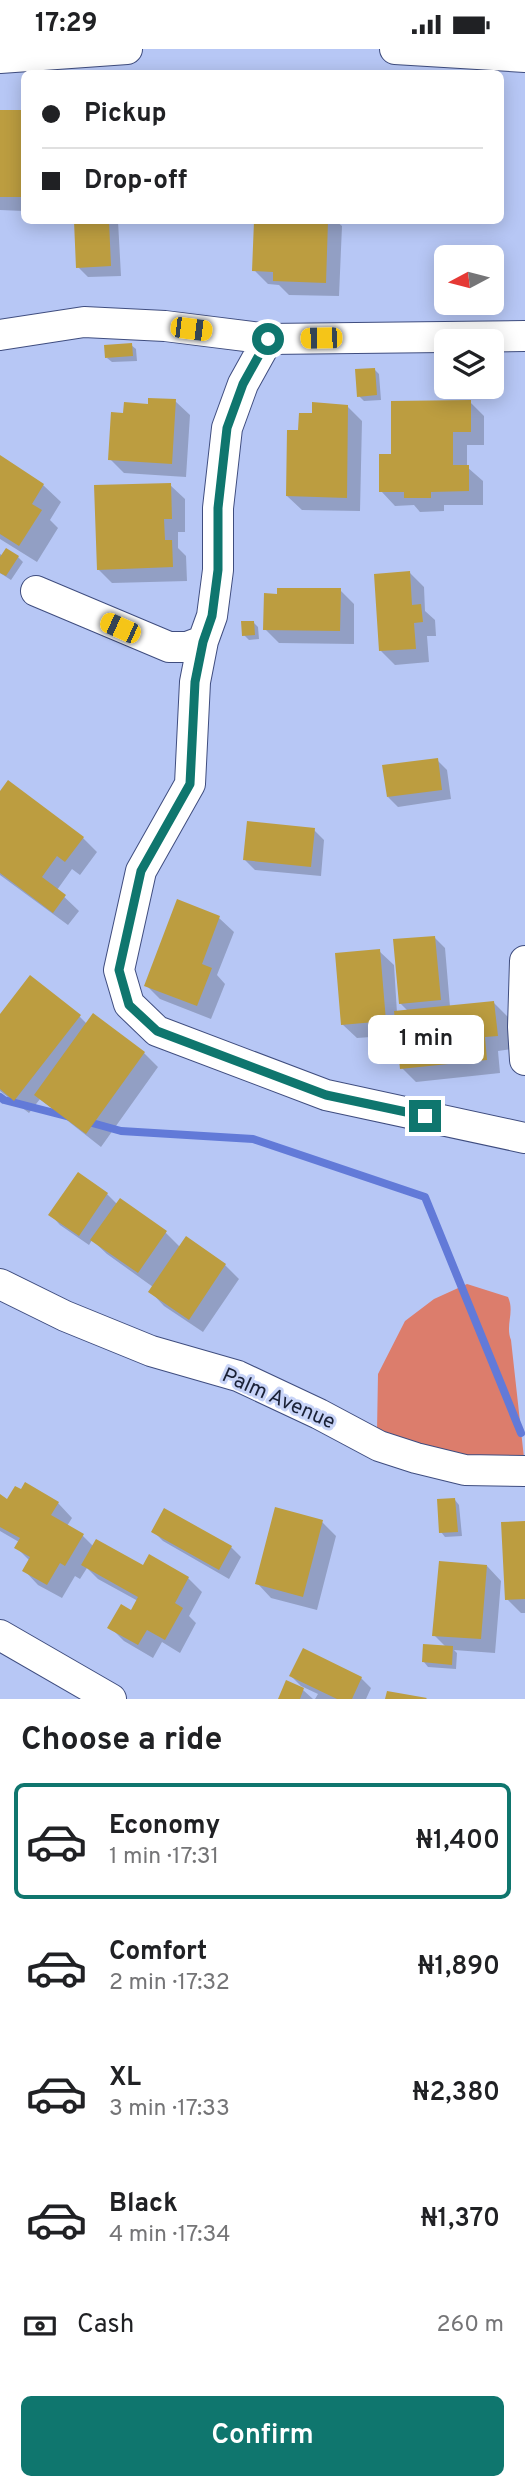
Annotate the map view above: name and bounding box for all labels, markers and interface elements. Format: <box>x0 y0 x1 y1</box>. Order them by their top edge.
text: 17:29 <box>35 8 98 41</box>
text: Pickup <box>84 98 167 131</box>
text: Drop-off <box>84 165 187 198</box>
north arrow <box>434 245 504 315</box>
map controls <box>434 245 504 399</box>
car <box>169 316 214 342</box>
route start <box>252 323 284 355</box>
car <box>300 327 343 349</box>
button: layers <box>434 329 504 399</box>
car <box>97 610 144 646</box>
callout: 1 min <box>367 1014 483 1063</box>
text: 1 min <box>399 1025 453 1054</box>
route end <box>409 1100 441 1132</box>
street label: Palm Avenue <box>217 1362 339 1436</box>
text: Choose a ride <box>21 1721 222 1761</box>
icon: car <box>25 1810 88 1873</box>
text: Economy <box>109 1810 220 1843</box>
text: ₦1,400 <box>416 1825 500 1858</box>
text: 1 min · 17:31 <box>109 1843 219 1872</box>
icon: car <box>25 1936 88 1999</box>
text: Comfort <box>109 1936 207 1969</box>
text: ₦1,890 <box>417 1951 500 1984</box>
text: 2 min · 17:32 <box>109 1969 230 1998</box>
icon: car <box>25 2062 88 2125</box>
text: XL <box>109 2062 141 2095</box>
text: ₦2,380 <box>412 2077 500 2110</box>
text: 3 min · 17:33 <box>109 2095 230 2124</box>
icon: car <box>25 2188 88 2251</box>
text: Black <box>109 2188 178 2221</box>
text: ₦1,370 <box>420 2203 500 2236</box>
text: 4 min · 17:34 <box>109 2221 231 2250</box>
icon: cash <box>21 2307 59 2345</box>
text: Cash <box>77 2309 134 2342</box>
text: 260 m <box>437 2311 504 2340</box>
button: Confirm <box>21 2396 504 2476</box>

